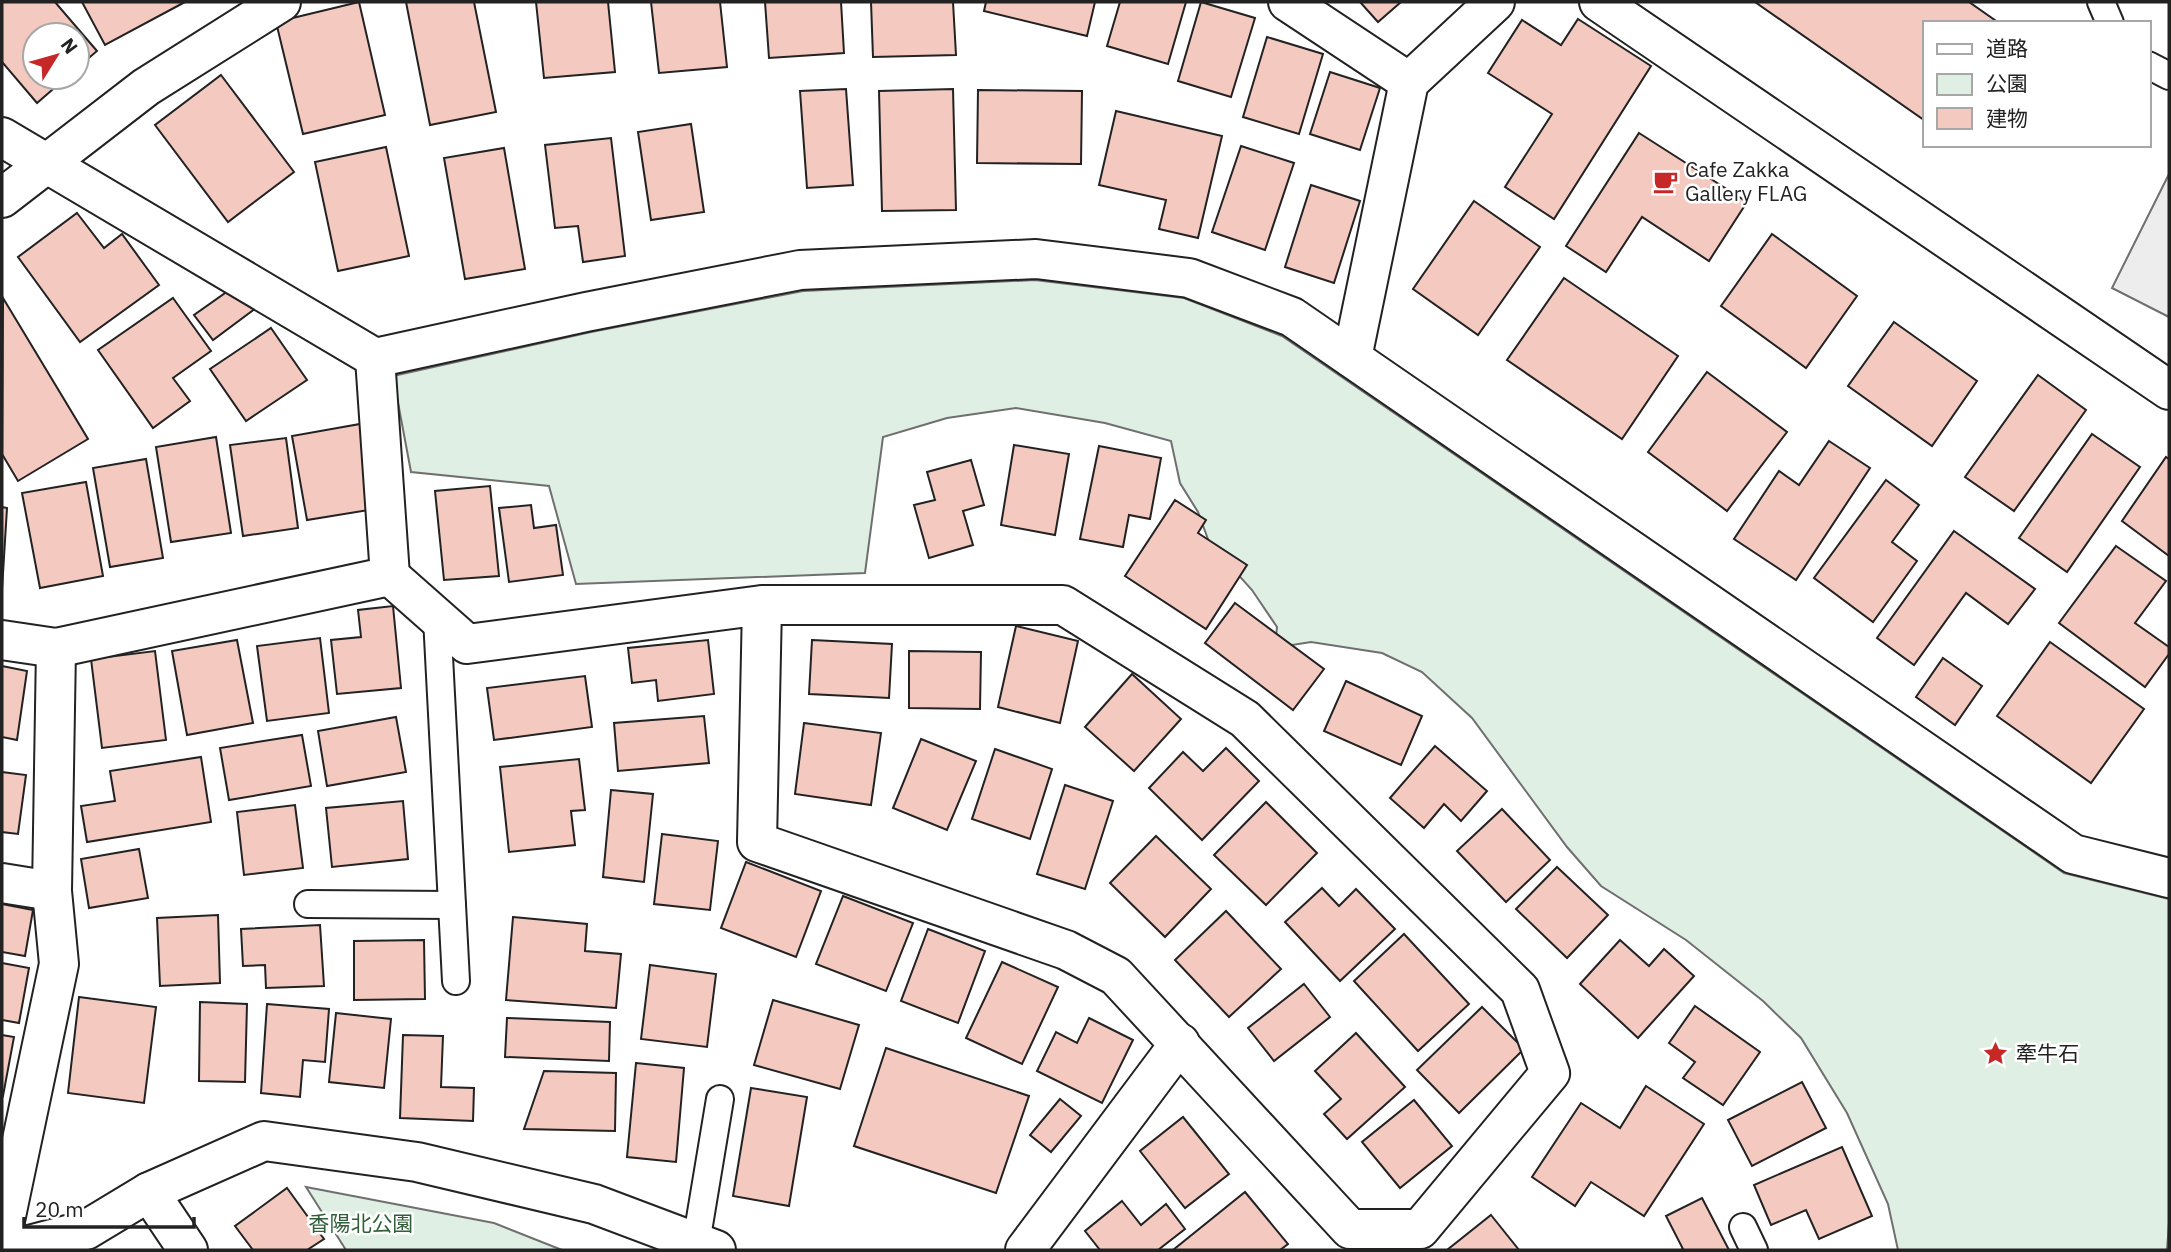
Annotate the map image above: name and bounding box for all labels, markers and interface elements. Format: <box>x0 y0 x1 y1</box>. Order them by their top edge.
north arrow <box>21 21 91 91</box>
legend <box>1923 21 2150 147</box>
text: N <box>56 33 83 58</box>
text: 道路 <box>1986 34 2028 62</box>
text: 公園 <box>1986 69 2028 97</box>
text: 建物 <box>1986 104 2028 132</box>
place label: Cafe Zakka Gallery FLAG <box>1685 155 1807 207</box>
cafe icon: Cafe Zakka Gallery FLAG <box>1651 168 1679 196</box>
place label: 牽牛石 <box>2016 1039 2079 1067</box>
place icon: 牽牛石 <box>1982 1040 2010 1068</box>
scale bar <box>24 1186 194 1230</box>
text: 20 m <box>35 1195 84 1223</box>
park label: 香陽北公園 <box>309 1209 414 1237</box>

